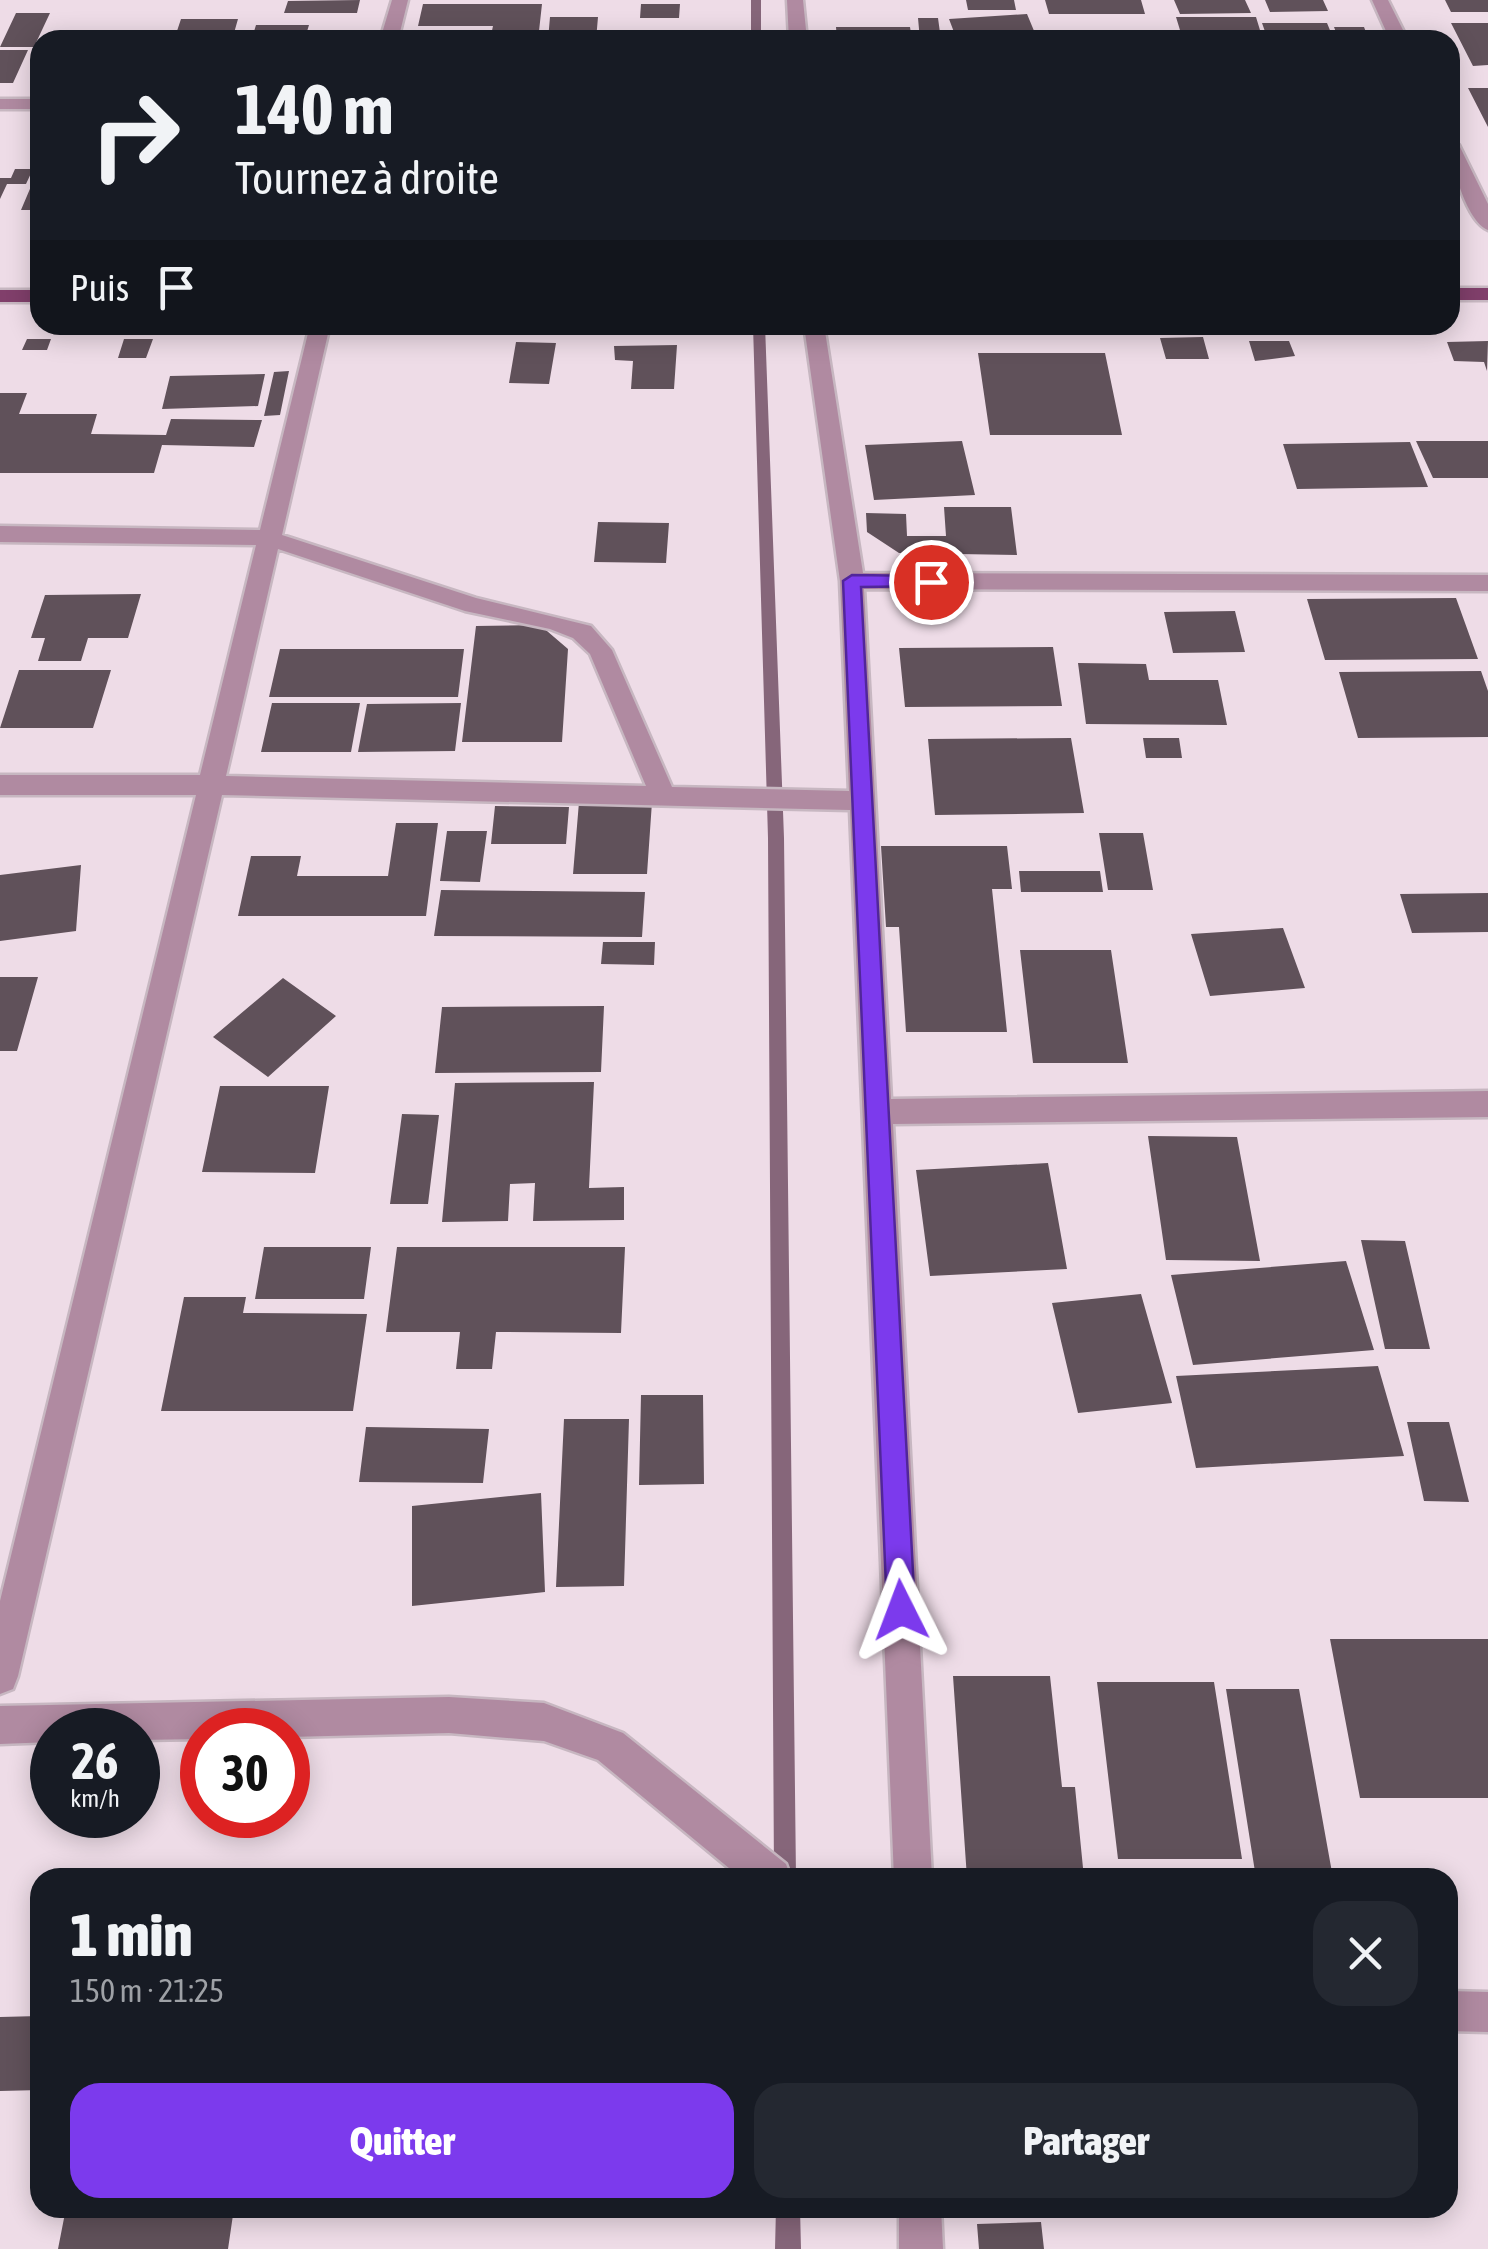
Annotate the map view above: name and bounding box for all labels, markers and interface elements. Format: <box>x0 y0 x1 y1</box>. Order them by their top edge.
text: 140 m <box>235 69 394 149</box>
icon: right <box>70 70 200 200</box>
text: Tournez à droite <box>235 152 499 204</box>
icon: arrive <box>149 260 204 315</box>
text: Puis <box>70 266 129 309</box>
pin <box>889 540 974 625</box>
icon: arrive <box>904 555 959 610</box>
position arrow <box>849 1558 953 1662</box>
speed limit sign: 30 <box>180 1708 310 1838</box>
text: 26 <box>71 1732 118 1790</box>
text: km/h <box>70 1784 120 1812</box>
text: 1 min <box>70 1900 193 1969</box>
button: close <box>1313 1901 1418 2006</box>
text: 150 m · 21:25 <box>70 1972 224 2009</box>
button: Quitter <box>70 2083 734 2198</box>
button: Partager <box>754 2083 1418 2198</box>

